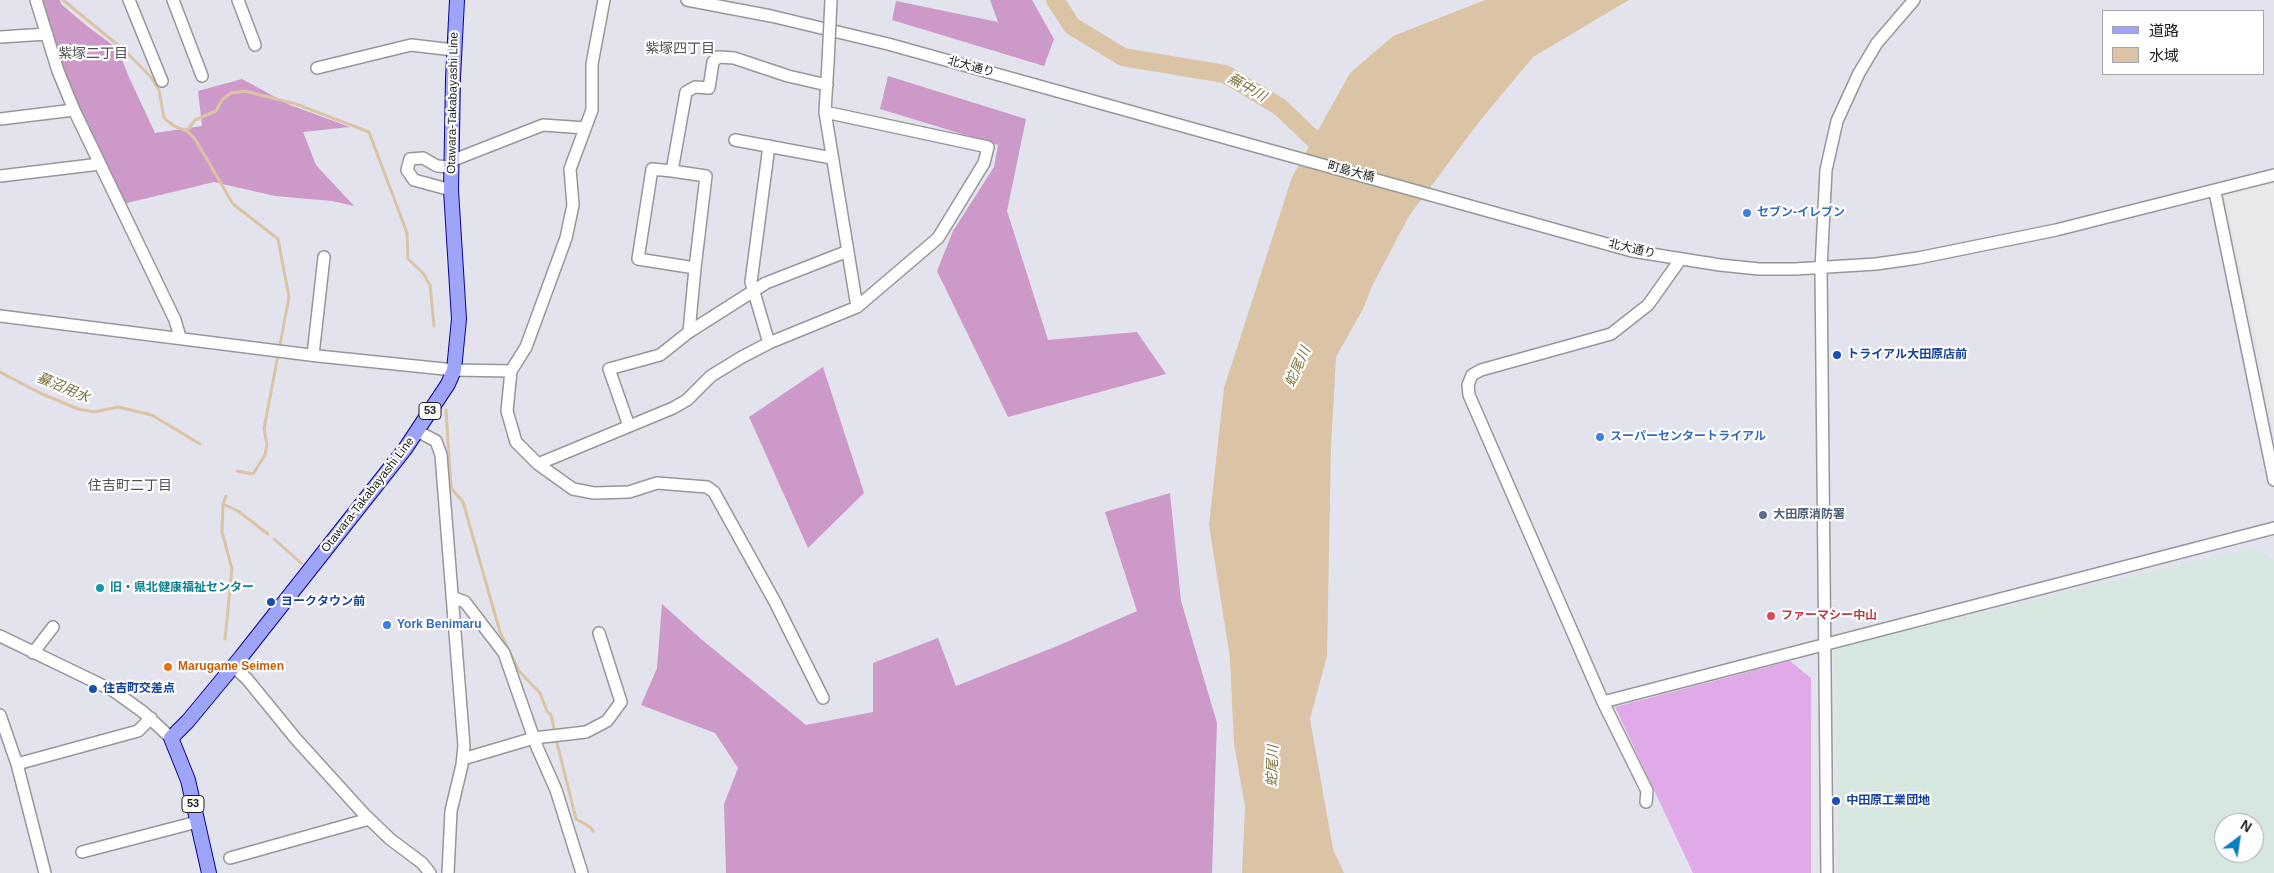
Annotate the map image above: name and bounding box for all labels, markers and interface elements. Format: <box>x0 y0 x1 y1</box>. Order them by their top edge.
legend <box>2102 10 2264 75</box>
text: 道路 <box>2149 22 2179 39</box>
street label: Otawara-Takabayashi Line <box>445 32 461 174</box>
district label: 紫塚四丁目 <box>645 41 715 57</box>
district label: 紫塚二丁目 <box>58 46 128 62</box>
text: 水域 <box>2149 47 2179 64</box>
street label: 北大通り <box>946 54 996 80</box>
water label: 蕪中川 <box>1225 70 1269 106</box>
street label: 町島大橋 <box>1326 159 1376 185</box>
place label: セブン-イレブン <box>1757 206 1845 220</box>
marker: セブン-イレブン <box>1741 207 1753 219</box>
street label: 北大通り <box>1607 237 1657 261</box>
water label: 蛇尾川 <box>1282 344 1314 390</box>
place label: トライアル大田原店前 <box>1847 348 1967 362</box>
marker: トライアル大田原店前 <box>1831 349 1843 361</box>
water label: 蟇沼用水 <box>34 369 92 407</box>
road number: 53 <box>419 402 441 420</box>
place label: スーパーセンタートライアル <box>1610 430 1766 444</box>
marker: スーパーセンタートライアル <box>1594 431 1606 443</box>
street label: Otawara-Takabayashi Line <box>319 435 417 555</box>
district label: 住吉町二丁目 <box>88 478 172 494</box>
place label: 大田原消防署 <box>1773 508 1845 522</box>
marker: 大田原消防署 <box>1757 509 1769 521</box>
place label: 旧・県北健康福祉センター <box>110 581 254 595</box>
marker: 旧・県北健康福祉センター <box>94 582 106 594</box>
place label: ヨークタウン前 <box>281 595 365 609</box>
marker: ヨークタウン前 <box>265 596 277 608</box>
place label: ファーマシー中山 <box>1781 609 1877 623</box>
marker: ファーマシー中山 <box>1765 610 1777 622</box>
place label: York Benimaru <box>397 618 481 632</box>
marker: York Benimaru <box>381 619 393 631</box>
place label: Marugame Seimen <box>178 660 284 674</box>
marker: Marugame Seimen <box>162 661 174 673</box>
place label: 住吉町交差点 <box>103 682 175 696</box>
marker: 住吉町交差点 <box>87 683 99 695</box>
water label: 蛇尾川 <box>1264 745 1282 787</box>
place label: 中田原工業団地 <box>1846 794 1930 808</box>
marker: 中田原工業団地 <box>1830 795 1842 807</box>
road number: 53 <box>182 796 204 812</box>
north arrow <box>2214 813 2264 863</box>
text: N <box>2238 817 2255 835</box>

